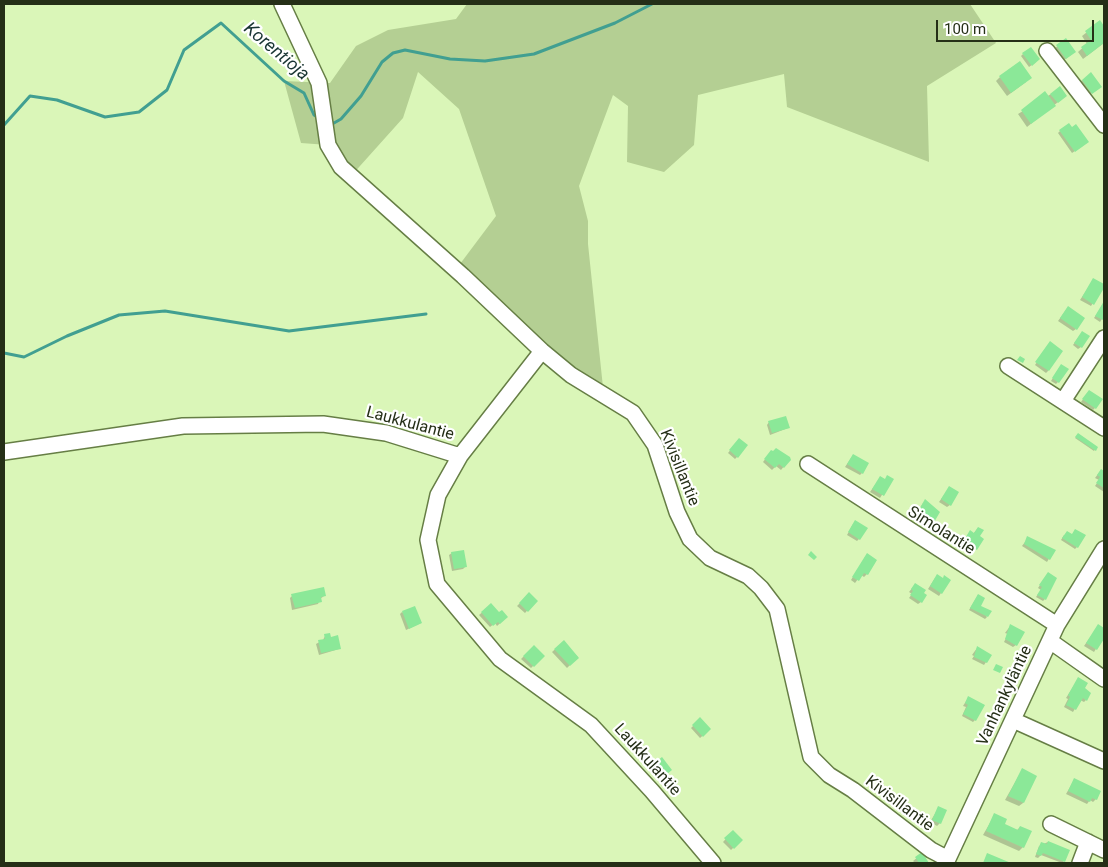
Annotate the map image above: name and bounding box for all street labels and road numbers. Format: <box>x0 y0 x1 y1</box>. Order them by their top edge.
street label: Laukkulantie <box>364 403 456 445</box>
street label: Kivisillantie <box>655 427 703 509</box>
street label: Simolantie <box>904 503 978 559</box>
street label: Vanhankyläntie <box>973 643 1037 749</box>
street label: Laukkulantie <box>610 720 684 800</box>
street label: Kivisillantie <box>861 772 937 836</box>

